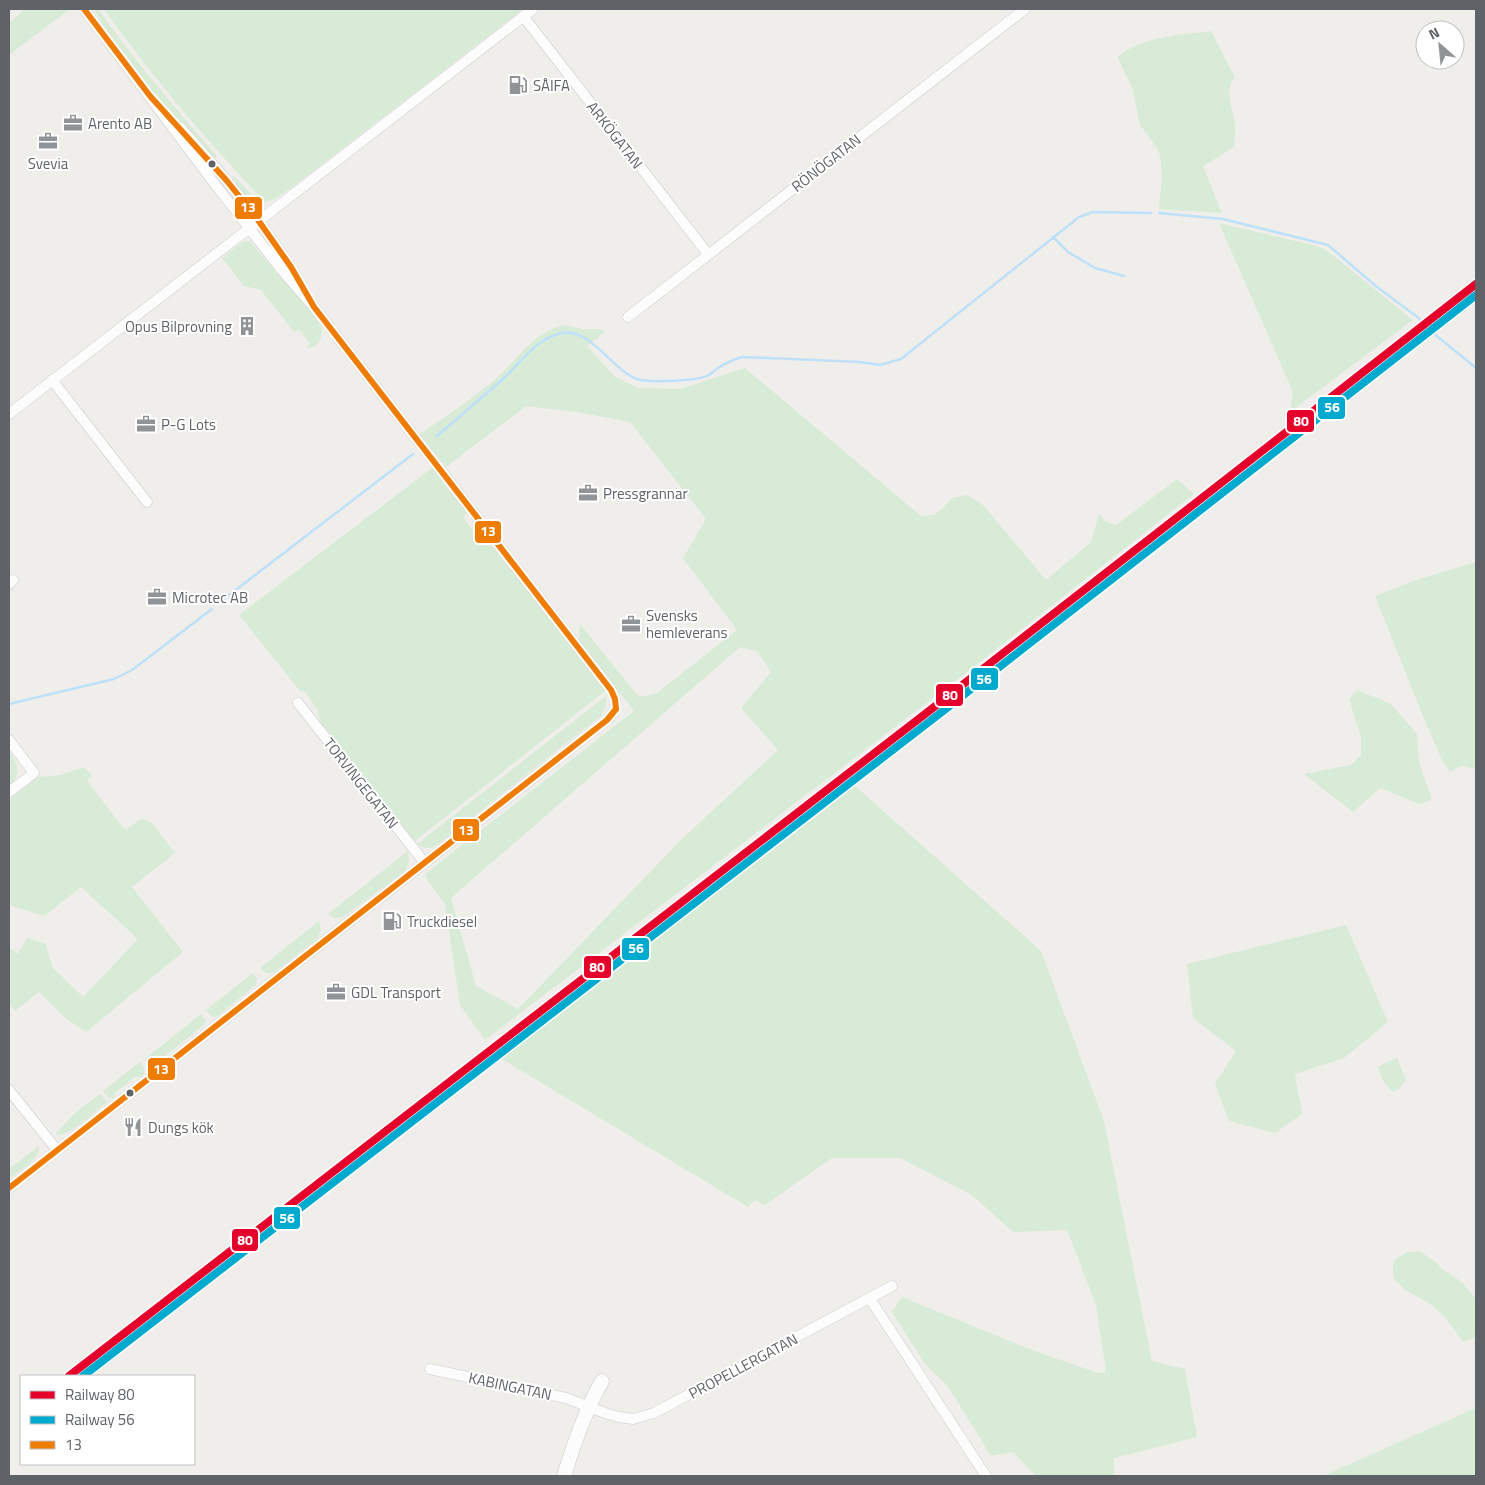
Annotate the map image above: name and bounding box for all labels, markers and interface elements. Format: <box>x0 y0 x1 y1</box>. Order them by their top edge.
north arrow <box>1415 20 1465 70</box>
text: N <box>1425 21 1443 45</box>
fuel station icon: SÅIFA <box>507 74 529 96</box>
place label: SÅIFA <box>533 74 570 97</box>
street label: ARKÖGATAN <box>581 96 649 174</box>
office icon: Arento AB <box>62 112 84 134</box>
place label: Arento AB <box>88 112 152 135</box>
street label: RÖNÖGATAN <box>786 128 866 198</box>
office icon: Svevia <box>37 130 59 152</box>
place label: Svevia <box>28 152 69 175</box>
unlabelled marker <box>207 159 217 169</box>
line badge: 13 <box>234 196 263 220</box>
text: 13 <box>240 196 256 217</box>
place label: Opus Bilprovning <box>125 315 232 338</box>
building icon: Opus Bilprovning <box>236 315 258 337</box>
line badge: 56 <box>1317 396 1346 420</box>
text: 56 <box>1324 396 1340 417</box>
line badge: 80 <box>1286 409 1315 433</box>
text: 80 <box>1293 410 1309 431</box>
office icon: P-G Lots <box>135 413 157 435</box>
place label: P-G Lots <box>161 413 216 436</box>
office icon: Pressgrannar <box>577 482 599 504</box>
place label: Pressgrannar <box>603 482 688 505</box>
line badge: 13 <box>474 520 502 544</box>
text: 13 <box>480 520 496 541</box>
office icon: Microtec AB <box>146 586 168 608</box>
place label: Microtec AB <box>172 586 248 609</box>
place label: Svensks hemleverans <box>646 604 728 644</box>
office icon: Svensks hemleverans <box>620 613 642 635</box>
line badge: 56 <box>970 667 999 691</box>
text: 56 <box>976 668 992 689</box>
line badge: 80 <box>935 683 964 707</box>
text: 80 <box>942 684 958 705</box>
street label: TORVINGEGATAN <box>318 732 404 834</box>
line badge: 13 <box>452 818 480 842</box>
text: 13 <box>458 819 474 840</box>
fuel station icon: Truckdiesel <box>381 910 403 932</box>
place label: Truckdiesel <box>407 910 477 933</box>
line badge: 56 <box>621 937 650 961</box>
text: 56 <box>628 937 644 958</box>
line badge: 80 <box>583 955 612 979</box>
text: 80 <box>589 956 605 977</box>
office icon: GDL Transport <box>325 981 347 1003</box>
place label: GDL Transport <box>351 981 442 1004</box>
line badge: 13 <box>147 1057 176 1081</box>
text: 13 <box>153 1058 169 1079</box>
unlabelled marker <box>125 1088 135 1098</box>
restaurant icon: Dungs kök <box>122 1116 144 1138</box>
place label: Dungs kök <box>148 1116 214 1139</box>
line badge: 56 <box>273 1206 301 1230</box>
text: 56 <box>279 1207 295 1228</box>
line badge: 80 <box>231 1228 259 1252</box>
text: 80 <box>237 1229 253 1250</box>
street label: PROPELLERGATAN <box>684 1327 802 1405</box>
street label: KABINGATAN <box>466 1366 554 1406</box>
legend <box>20 1375 195 1465</box>
text: Railway 80 <box>65 1383 135 1406</box>
text: Railway 56 <box>65 1408 135 1431</box>
text: 13 <box>65 1433 82 1456</box>

